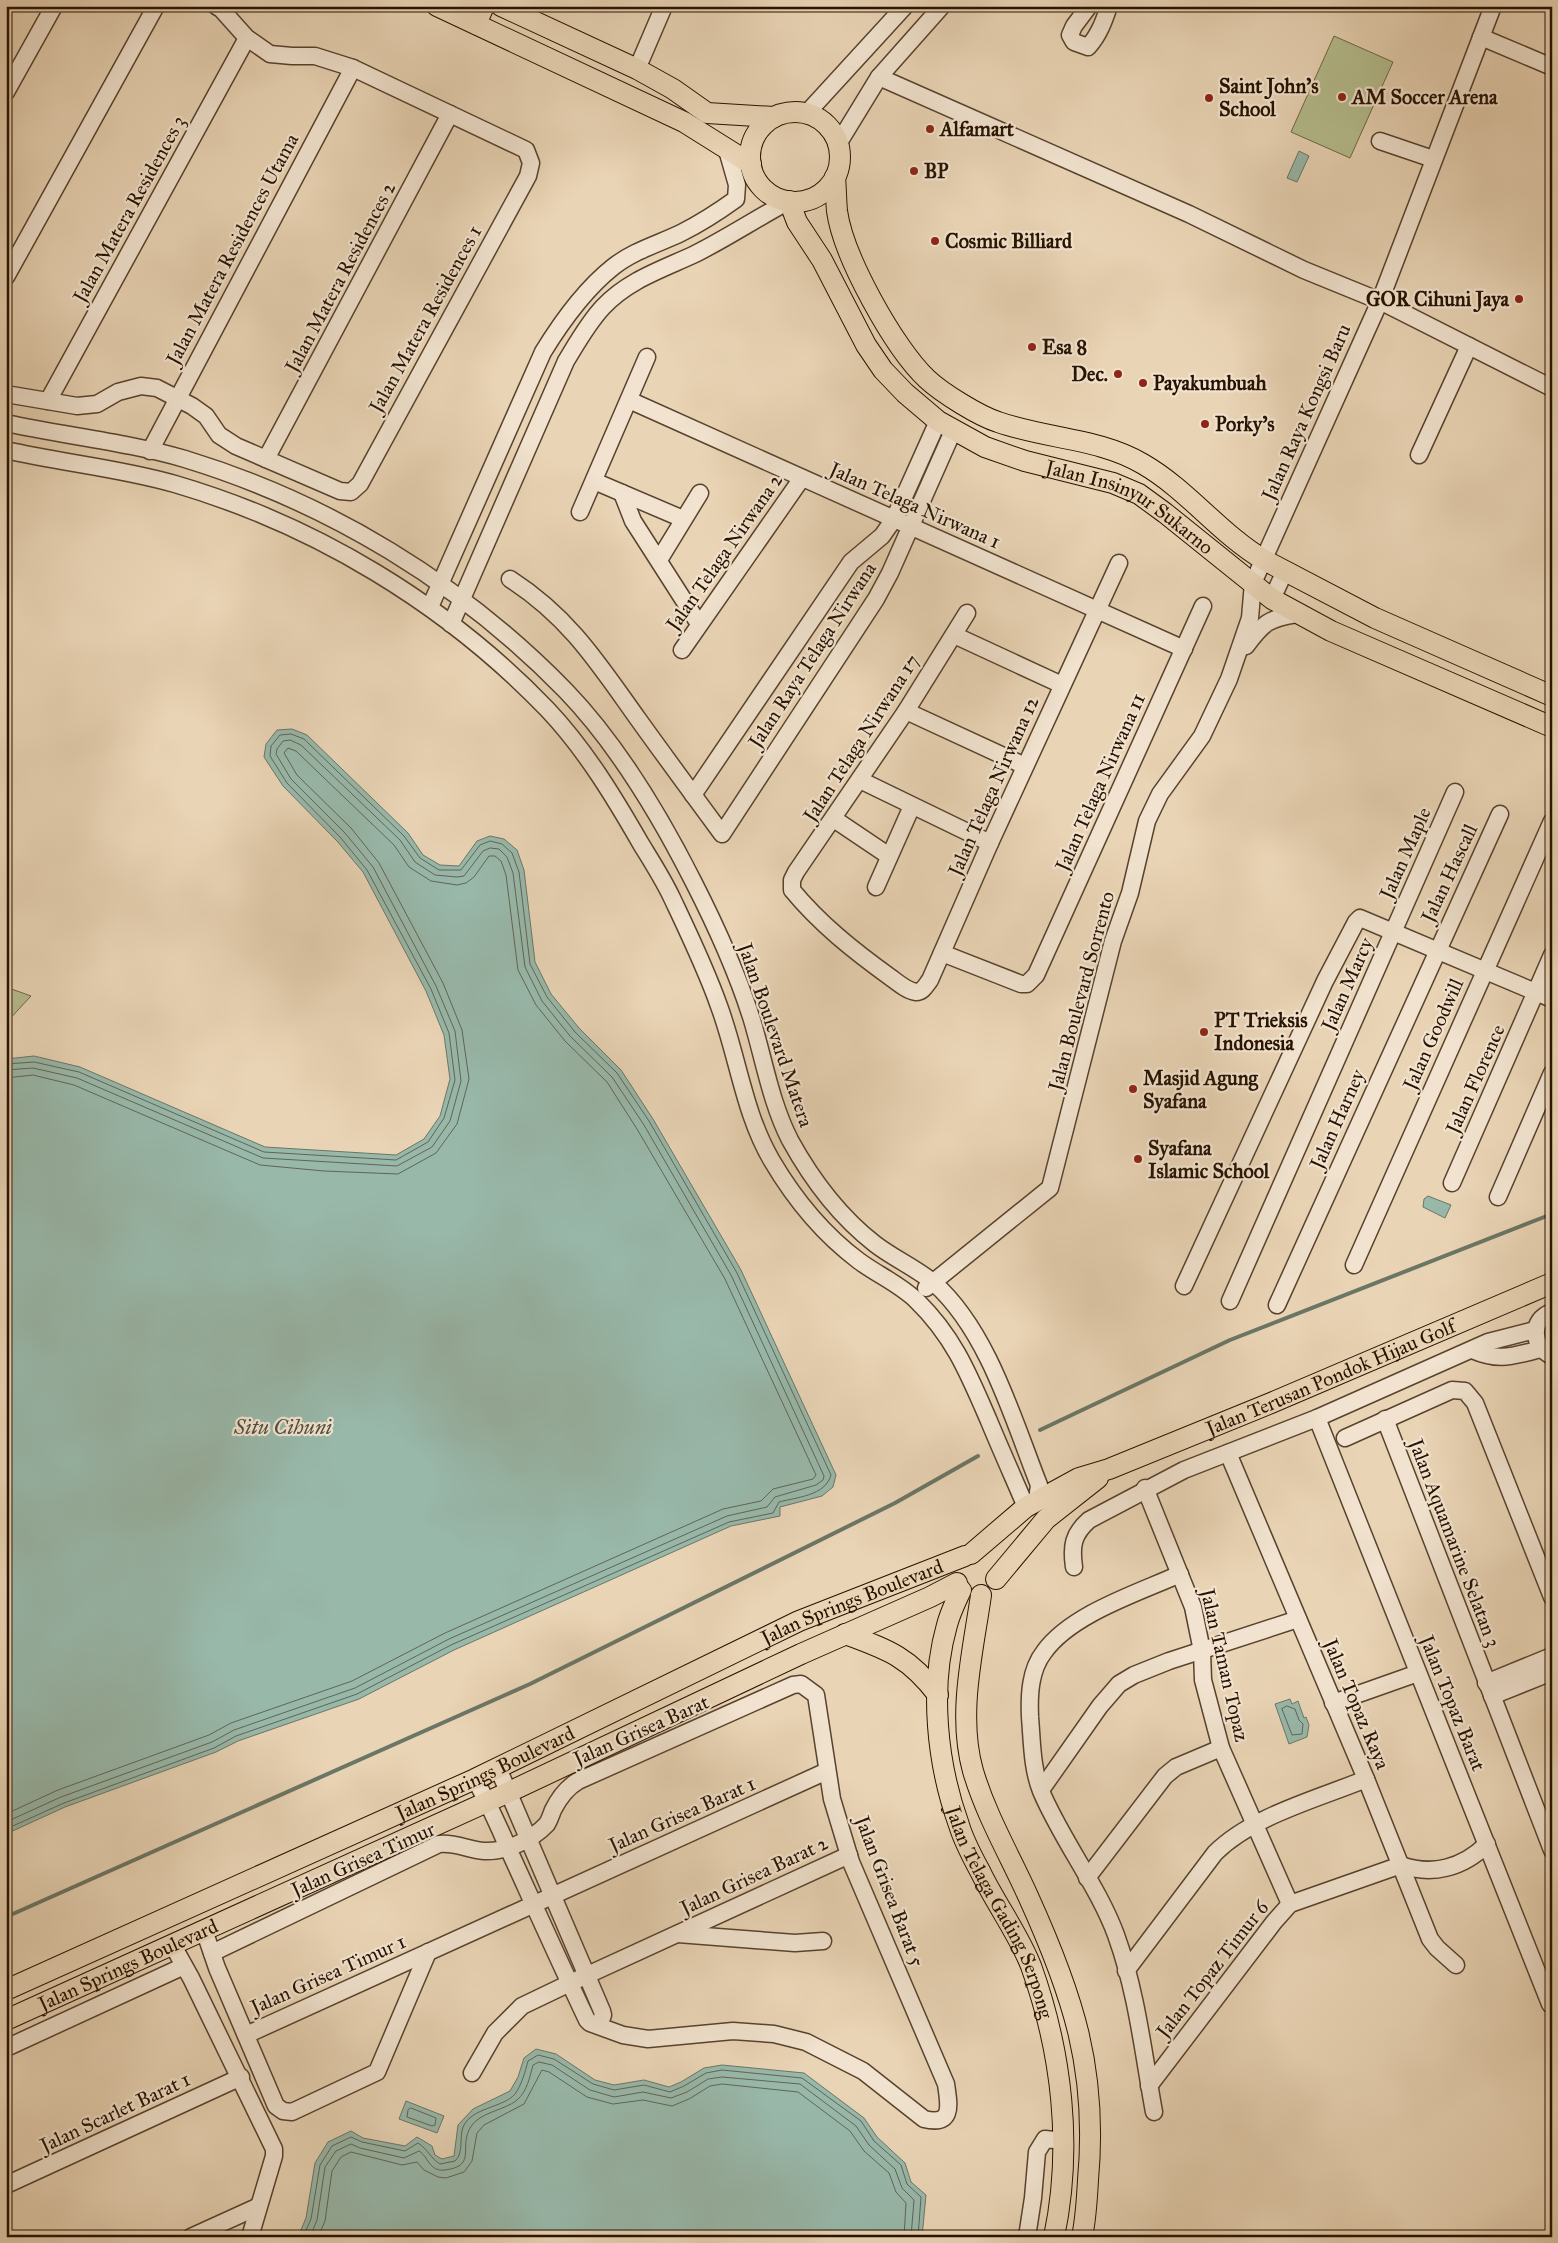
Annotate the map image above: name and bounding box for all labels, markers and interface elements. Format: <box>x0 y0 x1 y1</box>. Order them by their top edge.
place label: Saint John's School <box>1219 74 1319 121</box>
place label: AM Soccer Arena <box>1350 85 1498 109</box>
marker: AM Soccer Arena <box>1336 91 1348 103</box>
marker: Saint John's School <box>1203 92 1215 104</box>
street label: Jalan Matera Residences 3 <box>67 111 191 309</box>
place label: Alfamart <box>938 117 1015 141</box>
marker: Alfamart <box>924 123 936 135</box>
street label: Jalan Matera Residences Utama <box>160 129 304 371</box>
place label: BP <box>924 159 949 183</box>
marker: BP <box>908 165 920 177</box>
street label: Jalan Matera Residences 2 <box>279 178 401 379</box>
street label: Jalan Matera Residences 1 <box>363 221 487 419</box>
place label: Cosmic Billiard <box>945 229 1073 253</box>
marker: Cosmic Billiard <box>929 235 941 247</box>
place label: GOR Cihuni Jaya <box>1366 287 1510 313</box>
marker: GOR Cihuni Jaya <box>1513 293 1525 305</box>
street label: Jalan Raya Kongsi Baru <box>1255 320 1357 506</box>
place label: Esa 8 <box>1042 335 1087 359</box>
marker: Esa 8 <box>1026 341 1038 353</box>
place label: Dec. <box>1071 362 1108 386</box>
marker: Dec. <box>1112 368 1124 380</box>
place label: Payakumbuah <box>1153 371 1267 396</box>
marker: Payakumbuah <box>1137 377 1149 389</box>
place label: Porky's <box>1215 412 1275 437</box>
marker: Porky's <box>1199 418 1211 430</box>
street label: Jalan Insinyur Sukarno <box>1041 454 1218 559</box>
street label: Jalan Telaga Nirwana 1 <box>824 456 1004 554</box>
street label: Jalan Telaga Nirwana 2 <box>660 469 788 637</box>
street label: Jalan Raya Telaga Nirwana <box>742 557 882 755</box>
street label: Jalan Telaga Nirwana 17 <box>797 650 925 829</box>
street label: Jalan Telaga Nirwana 11 <box>1049 689 1151 877</box>
street label: Jalan Telaga Nirwana 12 <box>942 692 1044 882</box>
street label: Jalan Maple <box>1373 804 1437 905</box>
street label: Jalan Hascall <box>1415 819 1483 928</box>
street label: Jalan Boulevard Sorrento <box>1042 889 1120 1096</box>
street label: Jalan Marcy <box>1315 933 1379 1036</box>
street label: Jalan Boulevard Matera <box>732 938 819 1131</box>
street label: Jalan Goodwill <box>1397 974 1469 1096</box>
place label: PT Trieksis Indonesia <box>1214 1008 1308 1055</box>
street label: Jalan Florence <box>1439 1021 1511 1140</box>
marker: PT Trieksis Indonesia <box>1198 1026 1210 1038</box>
street label: Jalan Harney <box>1304 1065 1371 1175</box>
place label: Masjid Agung Syafana <box>1143 1066 1258 1114</box>
marker: Masjid Agung Syafana <box>1127 1083 1139 1095</box>
place label: Syafana Islamic School <box>1148 1136 1270 1183</box>
marker: Syafana Islamic School <box>1132 1153 1144 1165</box>
street label: Jalan Terusan Pondok Hijau Golf <box>1200 1312 1462 1442</box>
water label: Situ Cihuni <box>233 1414 332 1440</box>
street label: Jalan Aquamarine Selatan 3 <box>1403 1434 1506 1651</box>
street label: Jalan Springs Boulevard <box>755 1554 946 1652</box>
street label: Jalan Taman Topaz <box>1194 1584 1254 1744</box>
street label: Jalan Topaz Barat <box>1413 1630 1491 1775</box>
street label: Jalan Topaz Raya <box>1317 1633 1395 1774</box>
street label: Jalan Grisea Barat <box>568 1689 713 1772</box>
street label: Jalan Springs Boulevard <box>390 1720 578 1827</box>
street label: Jalan Grisea Barat 1 <box>603 1771 760 1859</box>
street label: Jalan Telaga Gading Serpong <box>940 1801 1059 2022</box>
street label: Jalan Grisea Barat 5 <box>849 1810 930 1970</box>
street label: Jalan Grisea Timur <box>285 1816 440 1903</box>
street label: Jalan Grisea Barat 2 <box>675 1830 832 1921</box>
street label: Jalan Topaz Timur 6 <box>1150 1895 1274 2045</box>
street label: Jalan Springs Boulevard <box>33 1914 222 2017</box>
street label: Jalan Grisea Timur 1 <box>245 1929 410 2021</box>
street label: Jalan Scarlet Barat 1 <box>34 2067 194 2159</box>

